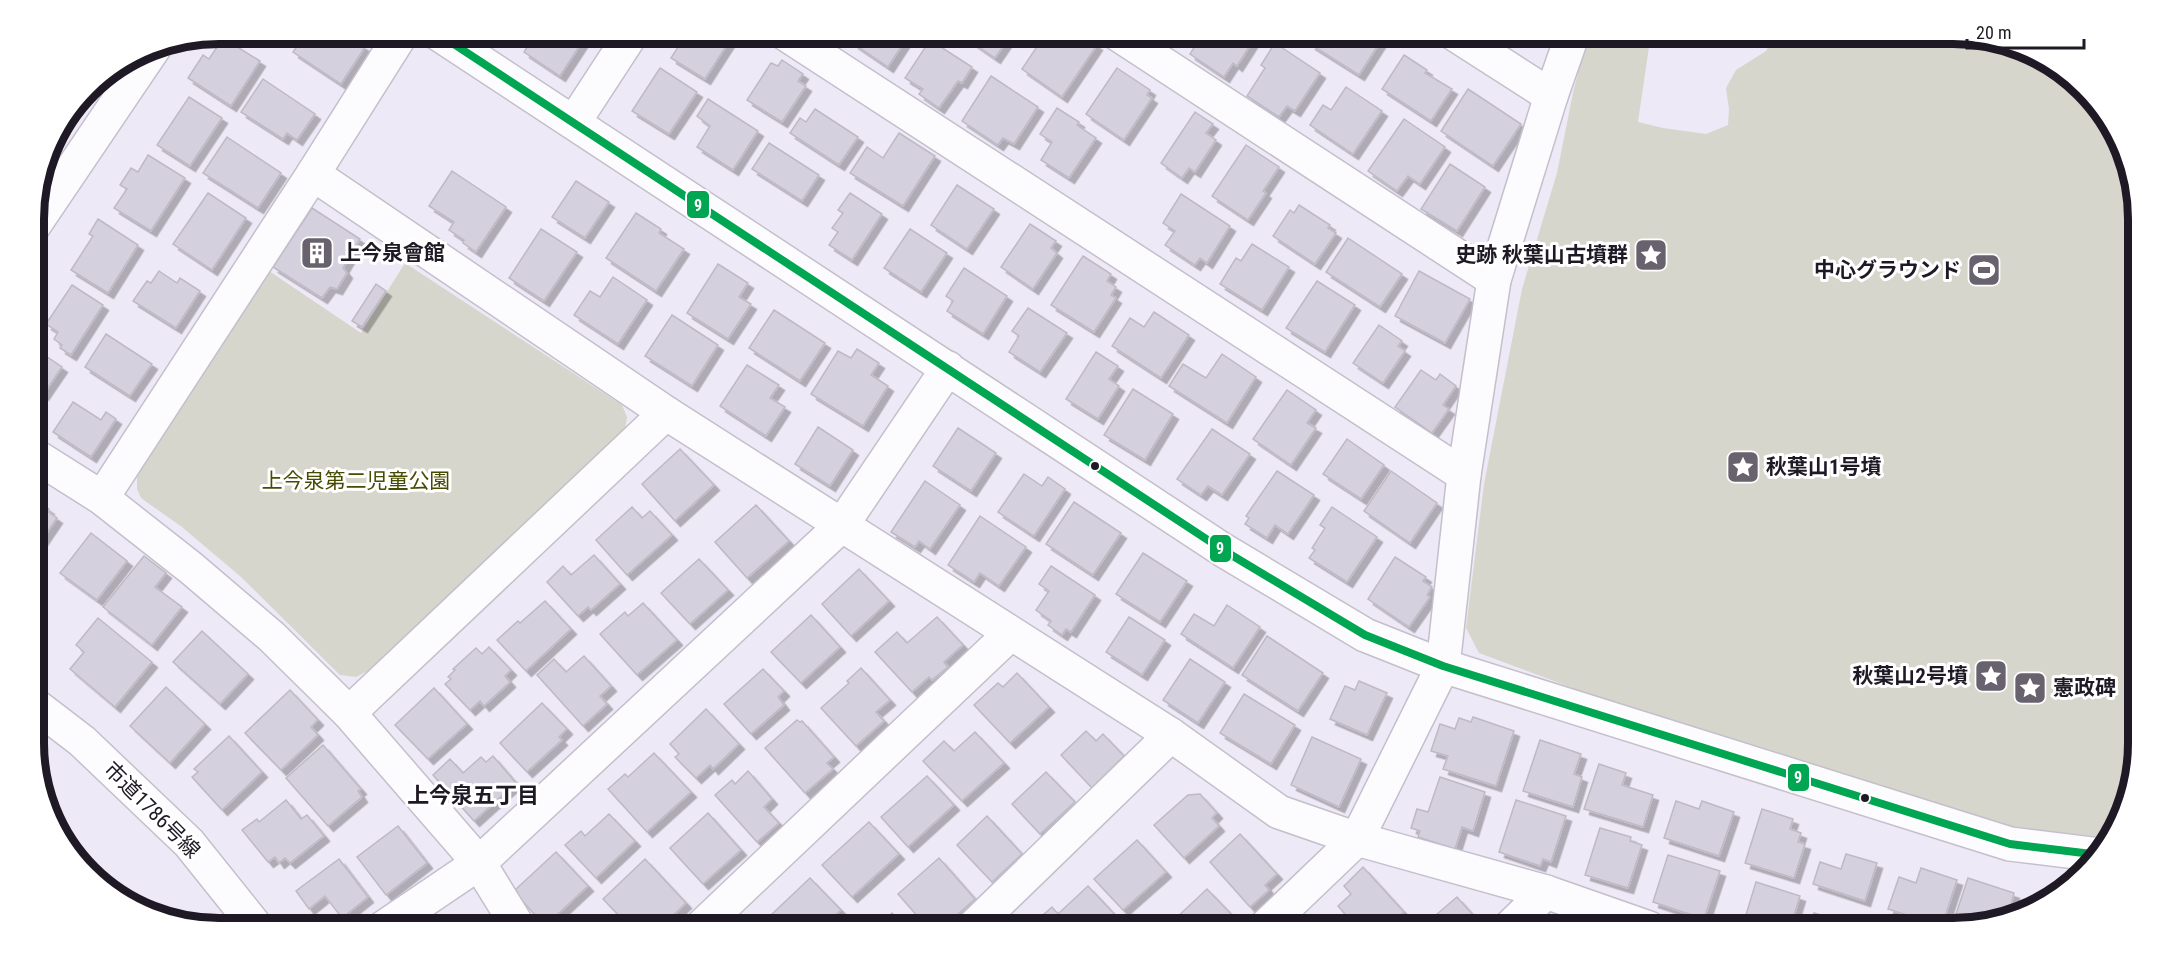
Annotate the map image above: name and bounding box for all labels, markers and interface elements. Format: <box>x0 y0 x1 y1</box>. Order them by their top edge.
scale bar <box>1967 12 2084 50</box>
text: 20 m <box>1976 22 2011 43</box>
line badge: 9 <box>686 190 710 219</box>
text: 9 <box>694 196 702 215</box>
building icon: 上今泉會館 <box>299 235 335 271</box>
place icon: 史跡 秋葉山古墳群 <box>1633 237 1669 273</box>
place label: 上今泉會館 <box>340 241 445 265</box>
place label: 史跡 秋葉山古墳群 <box>1455 243 1628 267</box>
sports icon: 中心グラウンド <box>1966 252 2002 288</box>
place label: 中心グラウンド <box>1814 258 1961 282</box>
place icon: 秋葉山1号墳 <box>1725 449 1761 485</box>
place label: 秋葉山1号墳 <box>1766 455 1882 479</box>
unlabelled marker <box>1089 460 1101 472</box>
park label: 上今泉第二児童公園 <box>262 469 451 493</box>
line badge: 9 <box>1209 534 1232 563</box>
text: 9 <box>1216 539 1224 558</box>
place icon: 秋葉山2号墳 <box>1973 658 2009 694</box>
place label: 秋葉山2号墳 <box>1852 664 1968 688</box>
place icon: 憲政碑 <box>2012 670 2048 706</box>
place label: 憲政碑 <box>2053 676 2116 700</box>
street label: 市道1786号線 <box>99 757 205 863</box>
line badge: 9 <box>1787 763 1810 792</box>
text: 9 <box>1794 768 1802 787</box>
district label: 上今泉五丁目 <box>407 783 539 808</box>
unlabelled marker <box>1859 792 1871 804</box>

